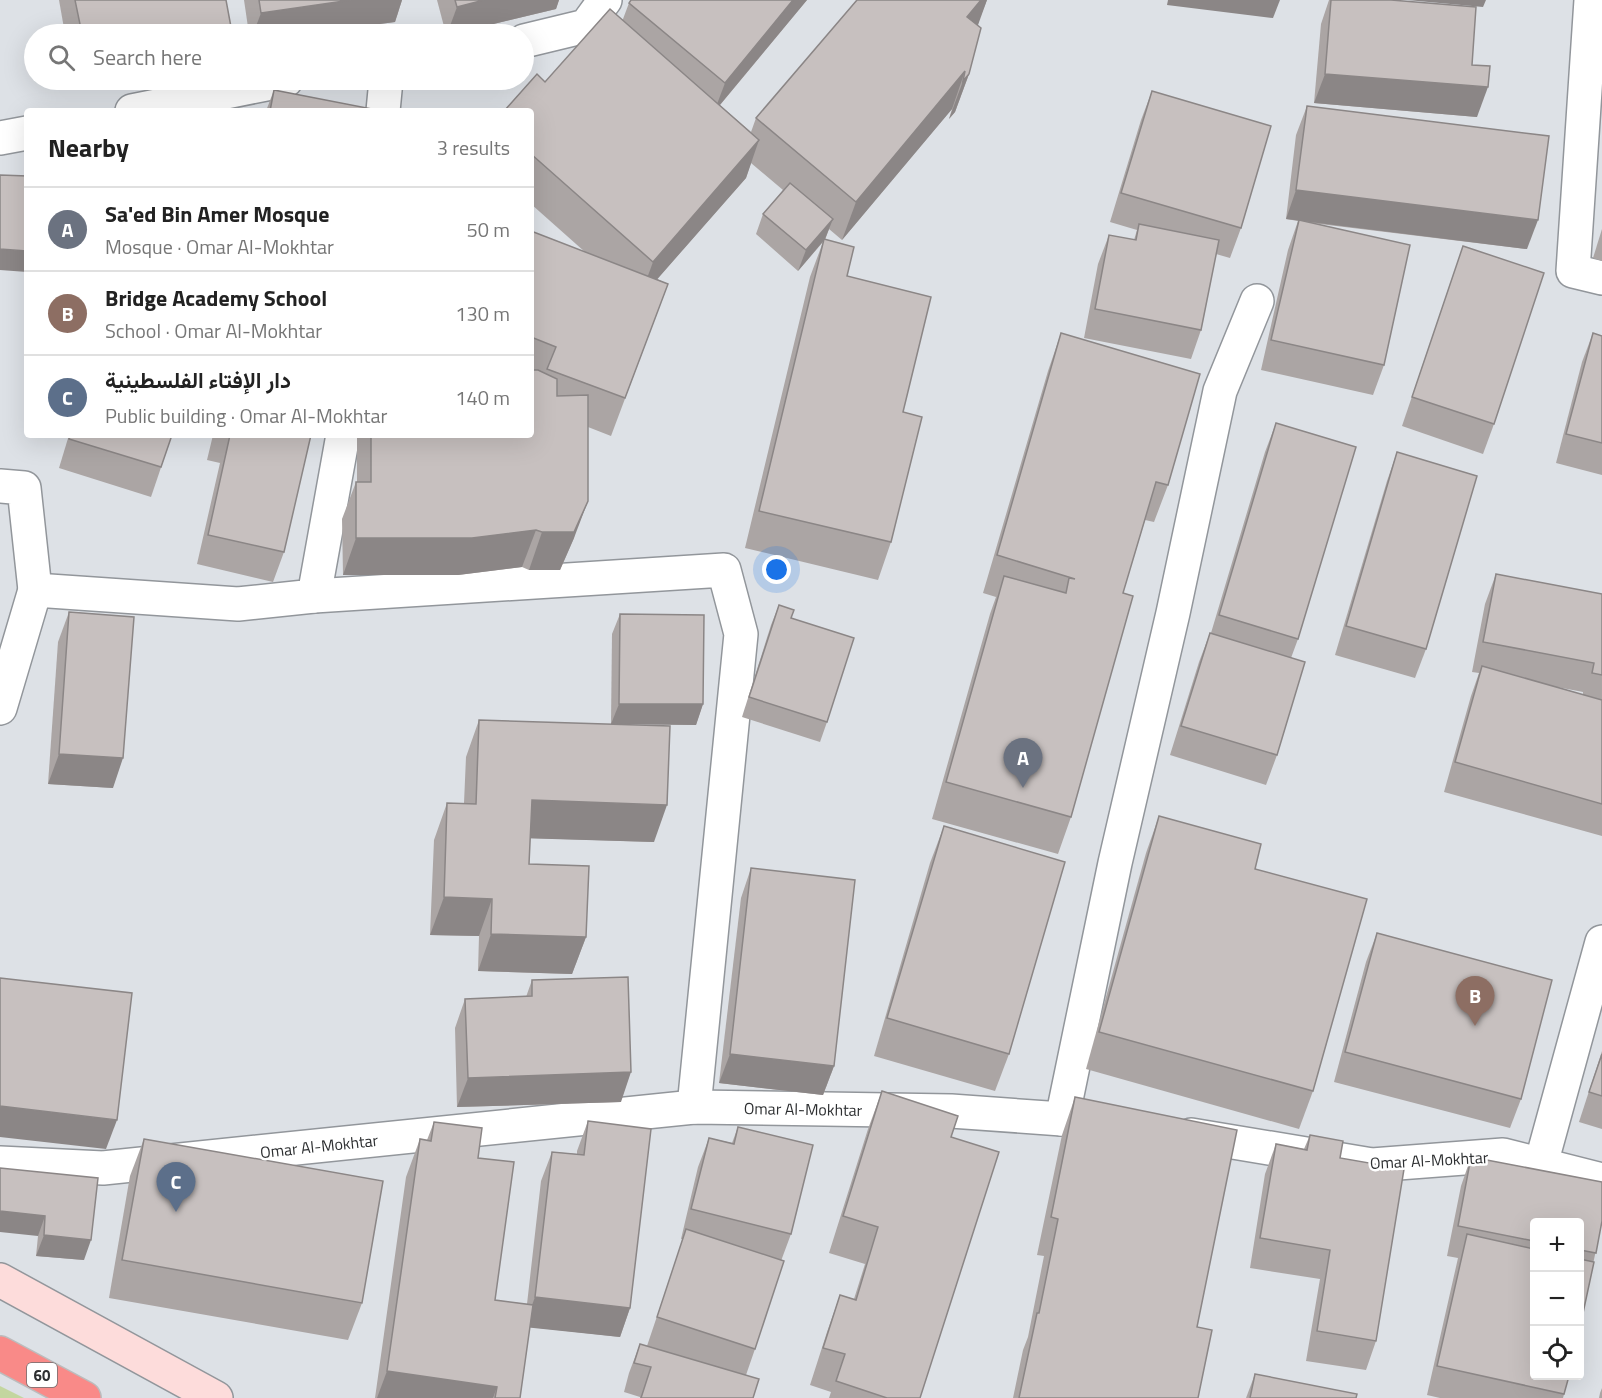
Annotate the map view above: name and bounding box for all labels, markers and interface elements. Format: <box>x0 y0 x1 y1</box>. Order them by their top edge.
search box <box>24 24 534 90</box>
text: Search here <box>93 40 202 74</box>
icon: search <box>45 41 78 74</box>
text: Nearby <box>48 128 129 167</box>
text: 3 results <box>437 132 510 163</box>
text: Sa'ed Bin Amer Mosque <box>105 197 329 231</box>
text: A <box>61 214 74 245</box>
text: 50 m <box>466 214 510 245</box>
text: Mosque · Omar Al-Mokhtar <box>105 231 334 262</box>
text: Bridge Academy School <box>105 281 327 315</box>
text: B <box>61 298 74 329</box>
text: 130 m <box>455 298 510 329</box>
text: School · Omar Al-Mokhtar <box>105 315 322 346</box>
text: دار الإفتاء الفلسطينية <box>105 363 291 397</box>
text: C <box>62 382 73 413</box>
text: 140 m <box>455 382 510 413</box>
text: Public building · Omar Al-Mokhtar <box>105 400 387 431</box>
your location <box>762 555 791 584</box>
pin: A <box>1004 738 1042 788</box>
pin: B <box>1456 976 1494 1026</box>
street label: Omar Al-Mokhtar <box>744 1096 863 1122</box>
street label: Omar Al-Mokhtar <box>259 1128 380 1164</box>
street label: Omar Al-Mokhtar <box>1369 1145 1489 1175</box>
pin: C <box>156 1162 195 1212</box>
map controls <box>1530 1218 1584 1380</box>
button: + <box>1530 1218 1584 1272</box>
button: − <box>1530 1272 1584 1326</box>
button: locate <box>1530 1326 1584 1380</box>
road number: 60 <box>27 1363 57 1387</box>

